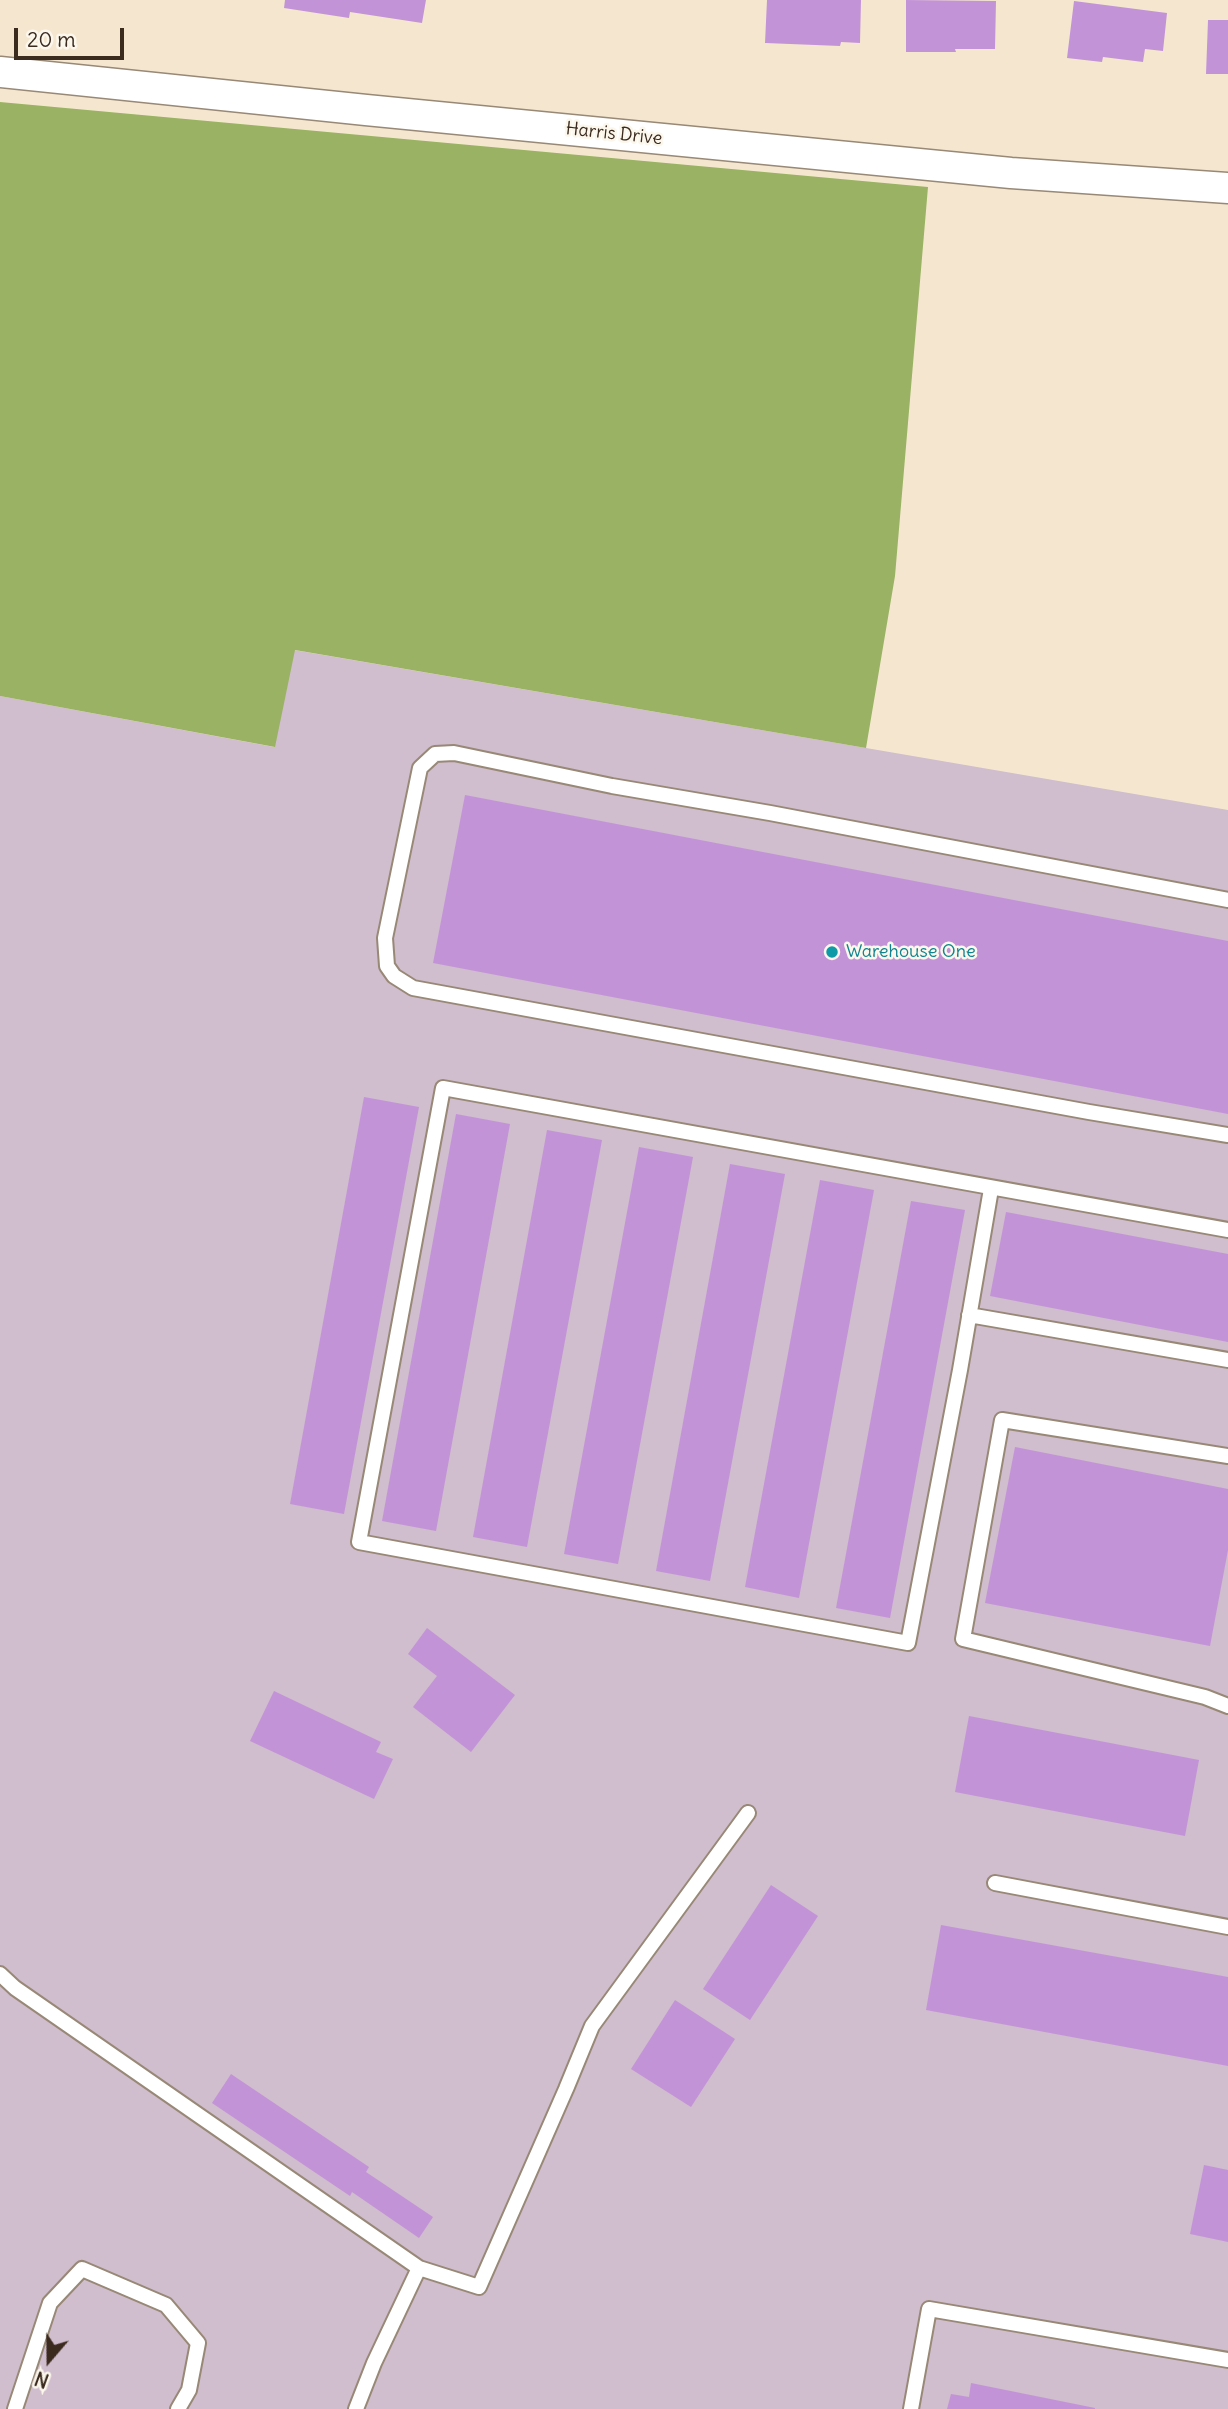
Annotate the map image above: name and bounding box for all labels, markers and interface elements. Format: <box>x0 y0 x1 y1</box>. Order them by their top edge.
scale bar <box>18 14 128 58</box>
text: 20 m <box>27 26 76 53</box>
street label: Harris Drive <box>565 118 663 150</box>
place label: Warehouse One <box>846 941 976 963</box>
marker: Warehouse One <box>824 944 840 960</box>
north arrow <box>14 2325 84 2395</box>
text: N <box>32 2366 52 2393</box>

